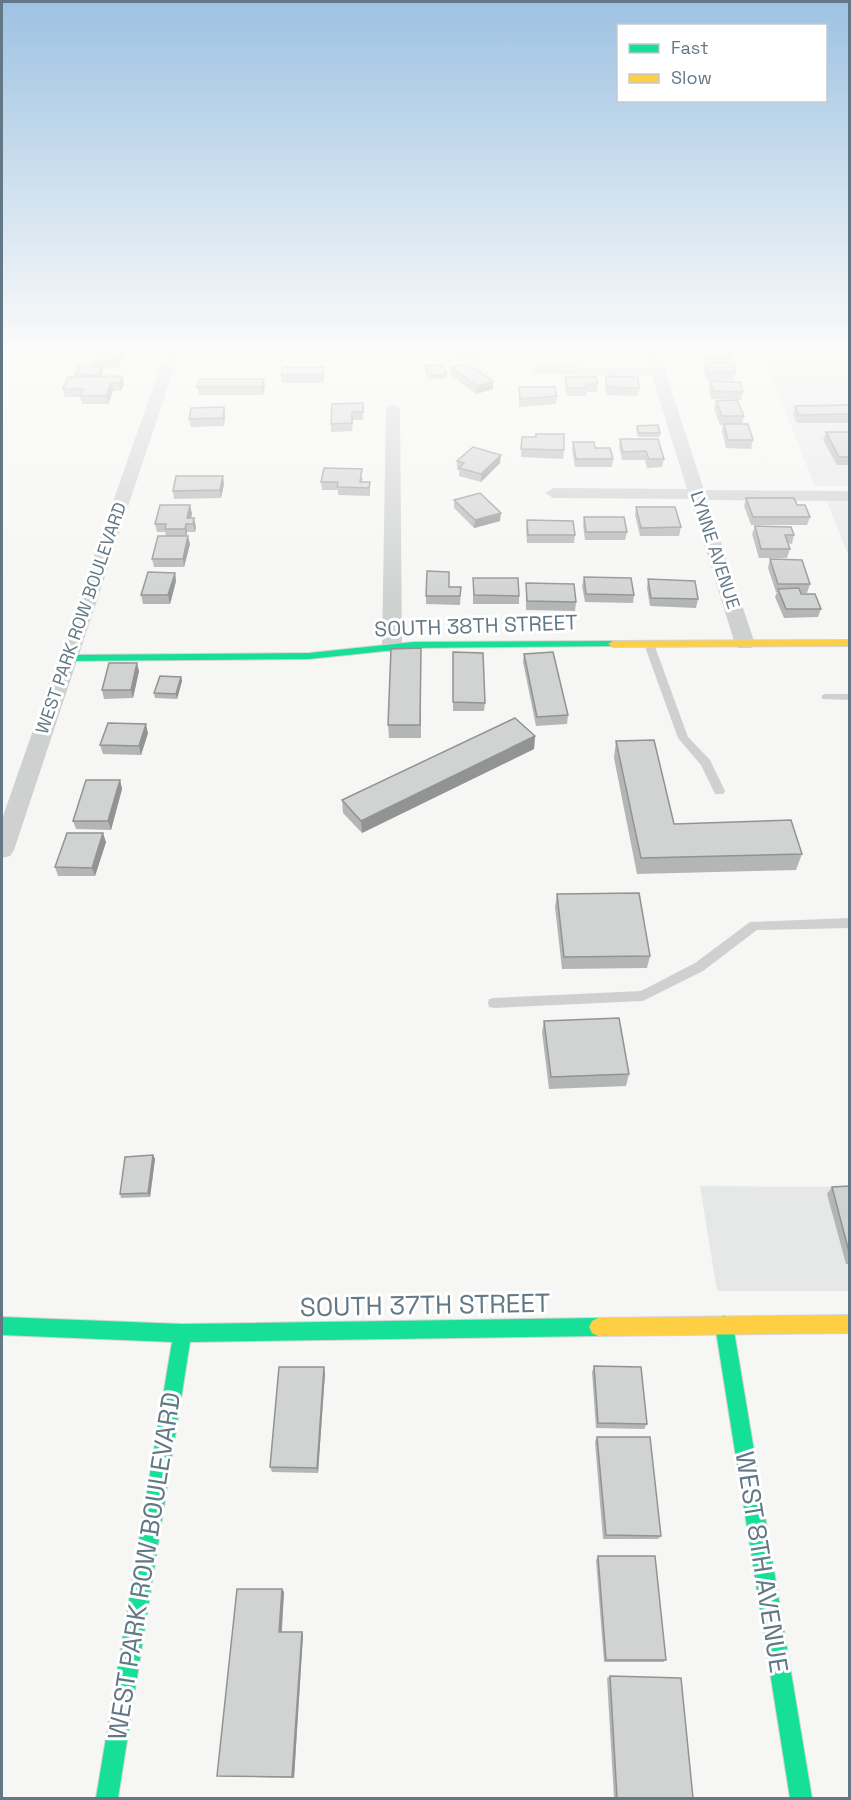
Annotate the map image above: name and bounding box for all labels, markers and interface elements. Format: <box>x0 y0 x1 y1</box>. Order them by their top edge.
legend <box>617 24 827 102</box>
text: Fast <box>671 36 708 59</box>
text: Slow <box>671 66 712 89</box>
street label: LYNNE AVENUE <box>686 488 745 612</box>
street label: WEST PARK ROW BOULEVARD <box>30 499 131 737</box>
street label: SOUTH 38TH STREET <box>374 608 578 643</box>
street label: SOUTH 37TH STREET <box>299 1286 551 1324</box>
street label: WEST PARK ROW BOULEVARD <box>100 1390 188 1742</box>
street label: WEST 8TH AVENUE <box>728 1449 796 1675</box>

